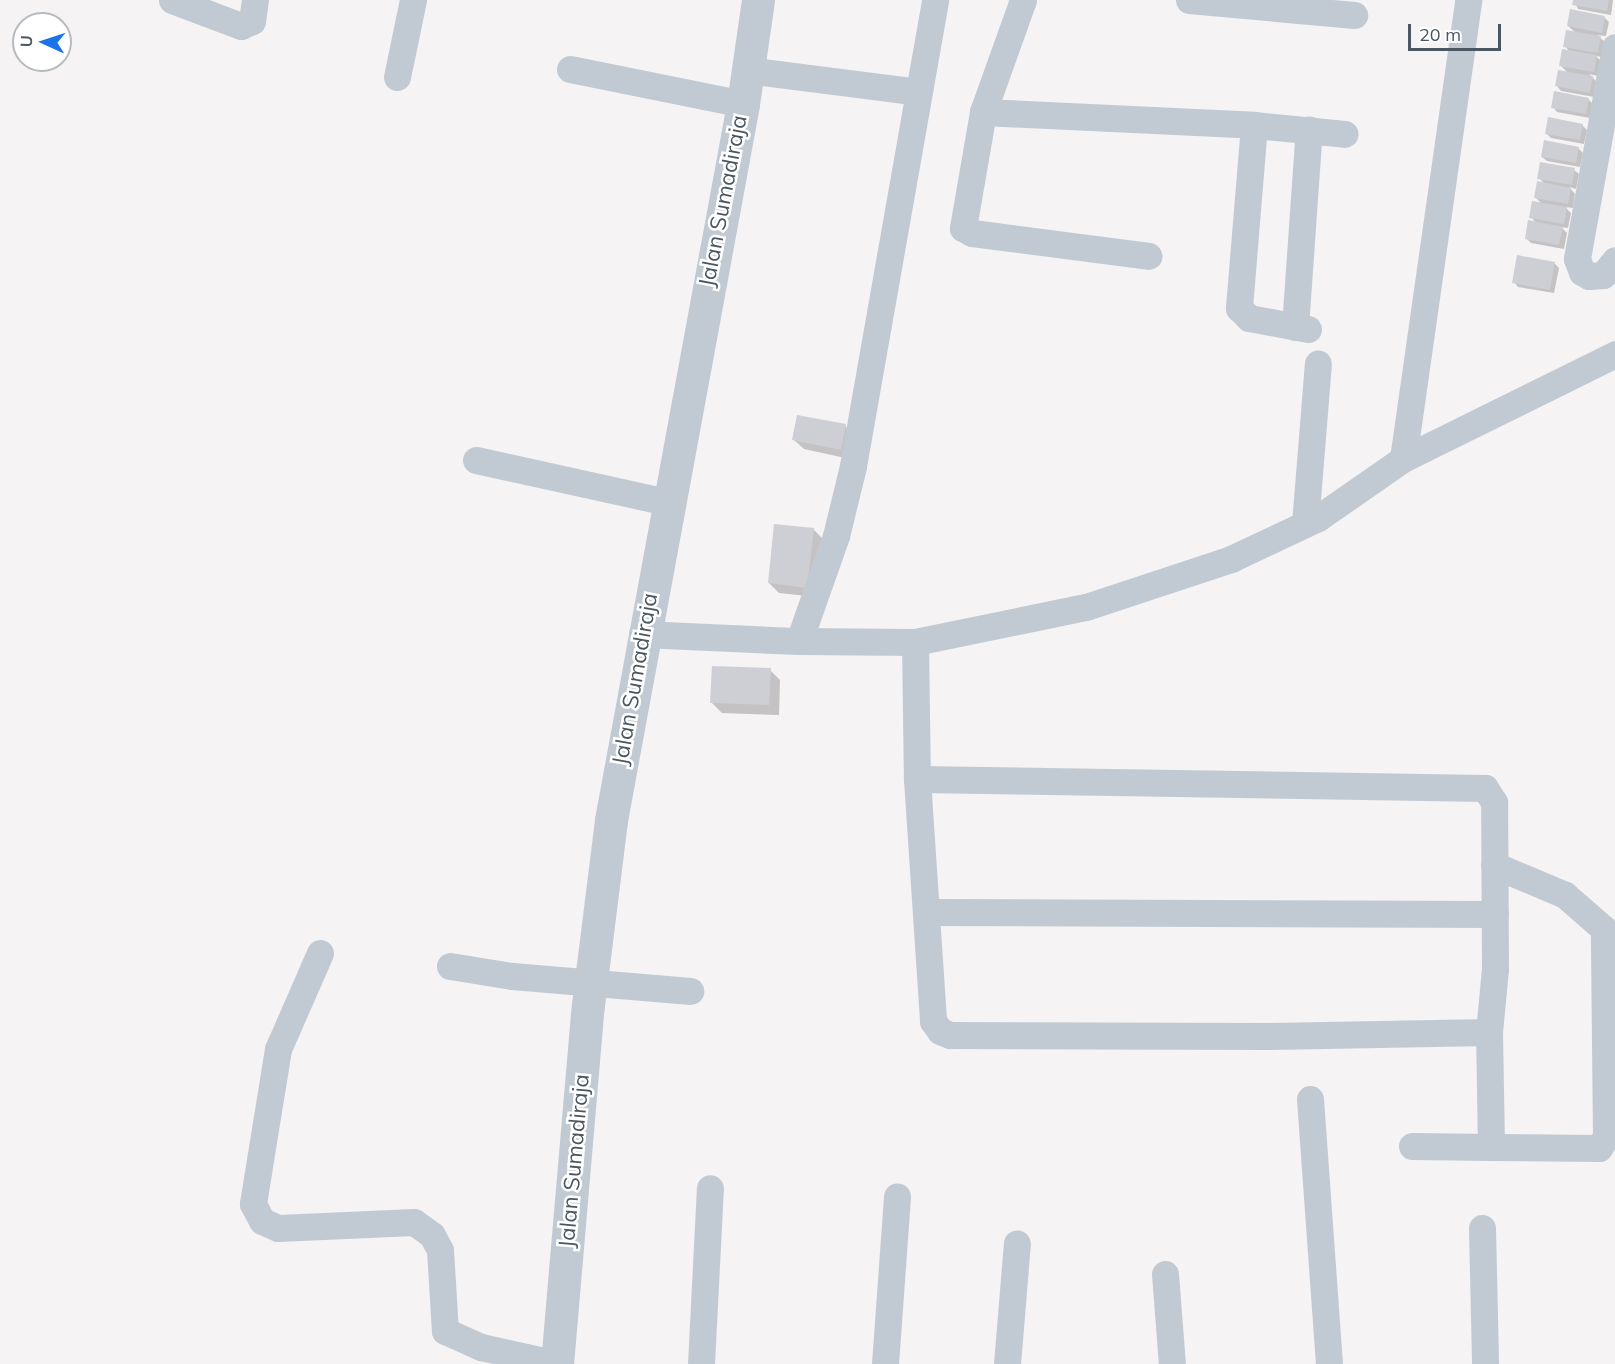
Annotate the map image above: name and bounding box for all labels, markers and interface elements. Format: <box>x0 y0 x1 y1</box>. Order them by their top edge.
north arrow <box>12 12 72 72</box>
scale bar <box>1411 12 1504 50</box>
text: 20 m <box>1419 23 1461 46</box>
text: U <box>16 35 36 48</box>
street label: Jalan Sumadiraja <box>693 113 753 289</box>
street label: Jalan Sumadiraja <box>607 591 663 767</box>
street label: Jalan Sumadiraja <box>553 1073 595 1249</box>

